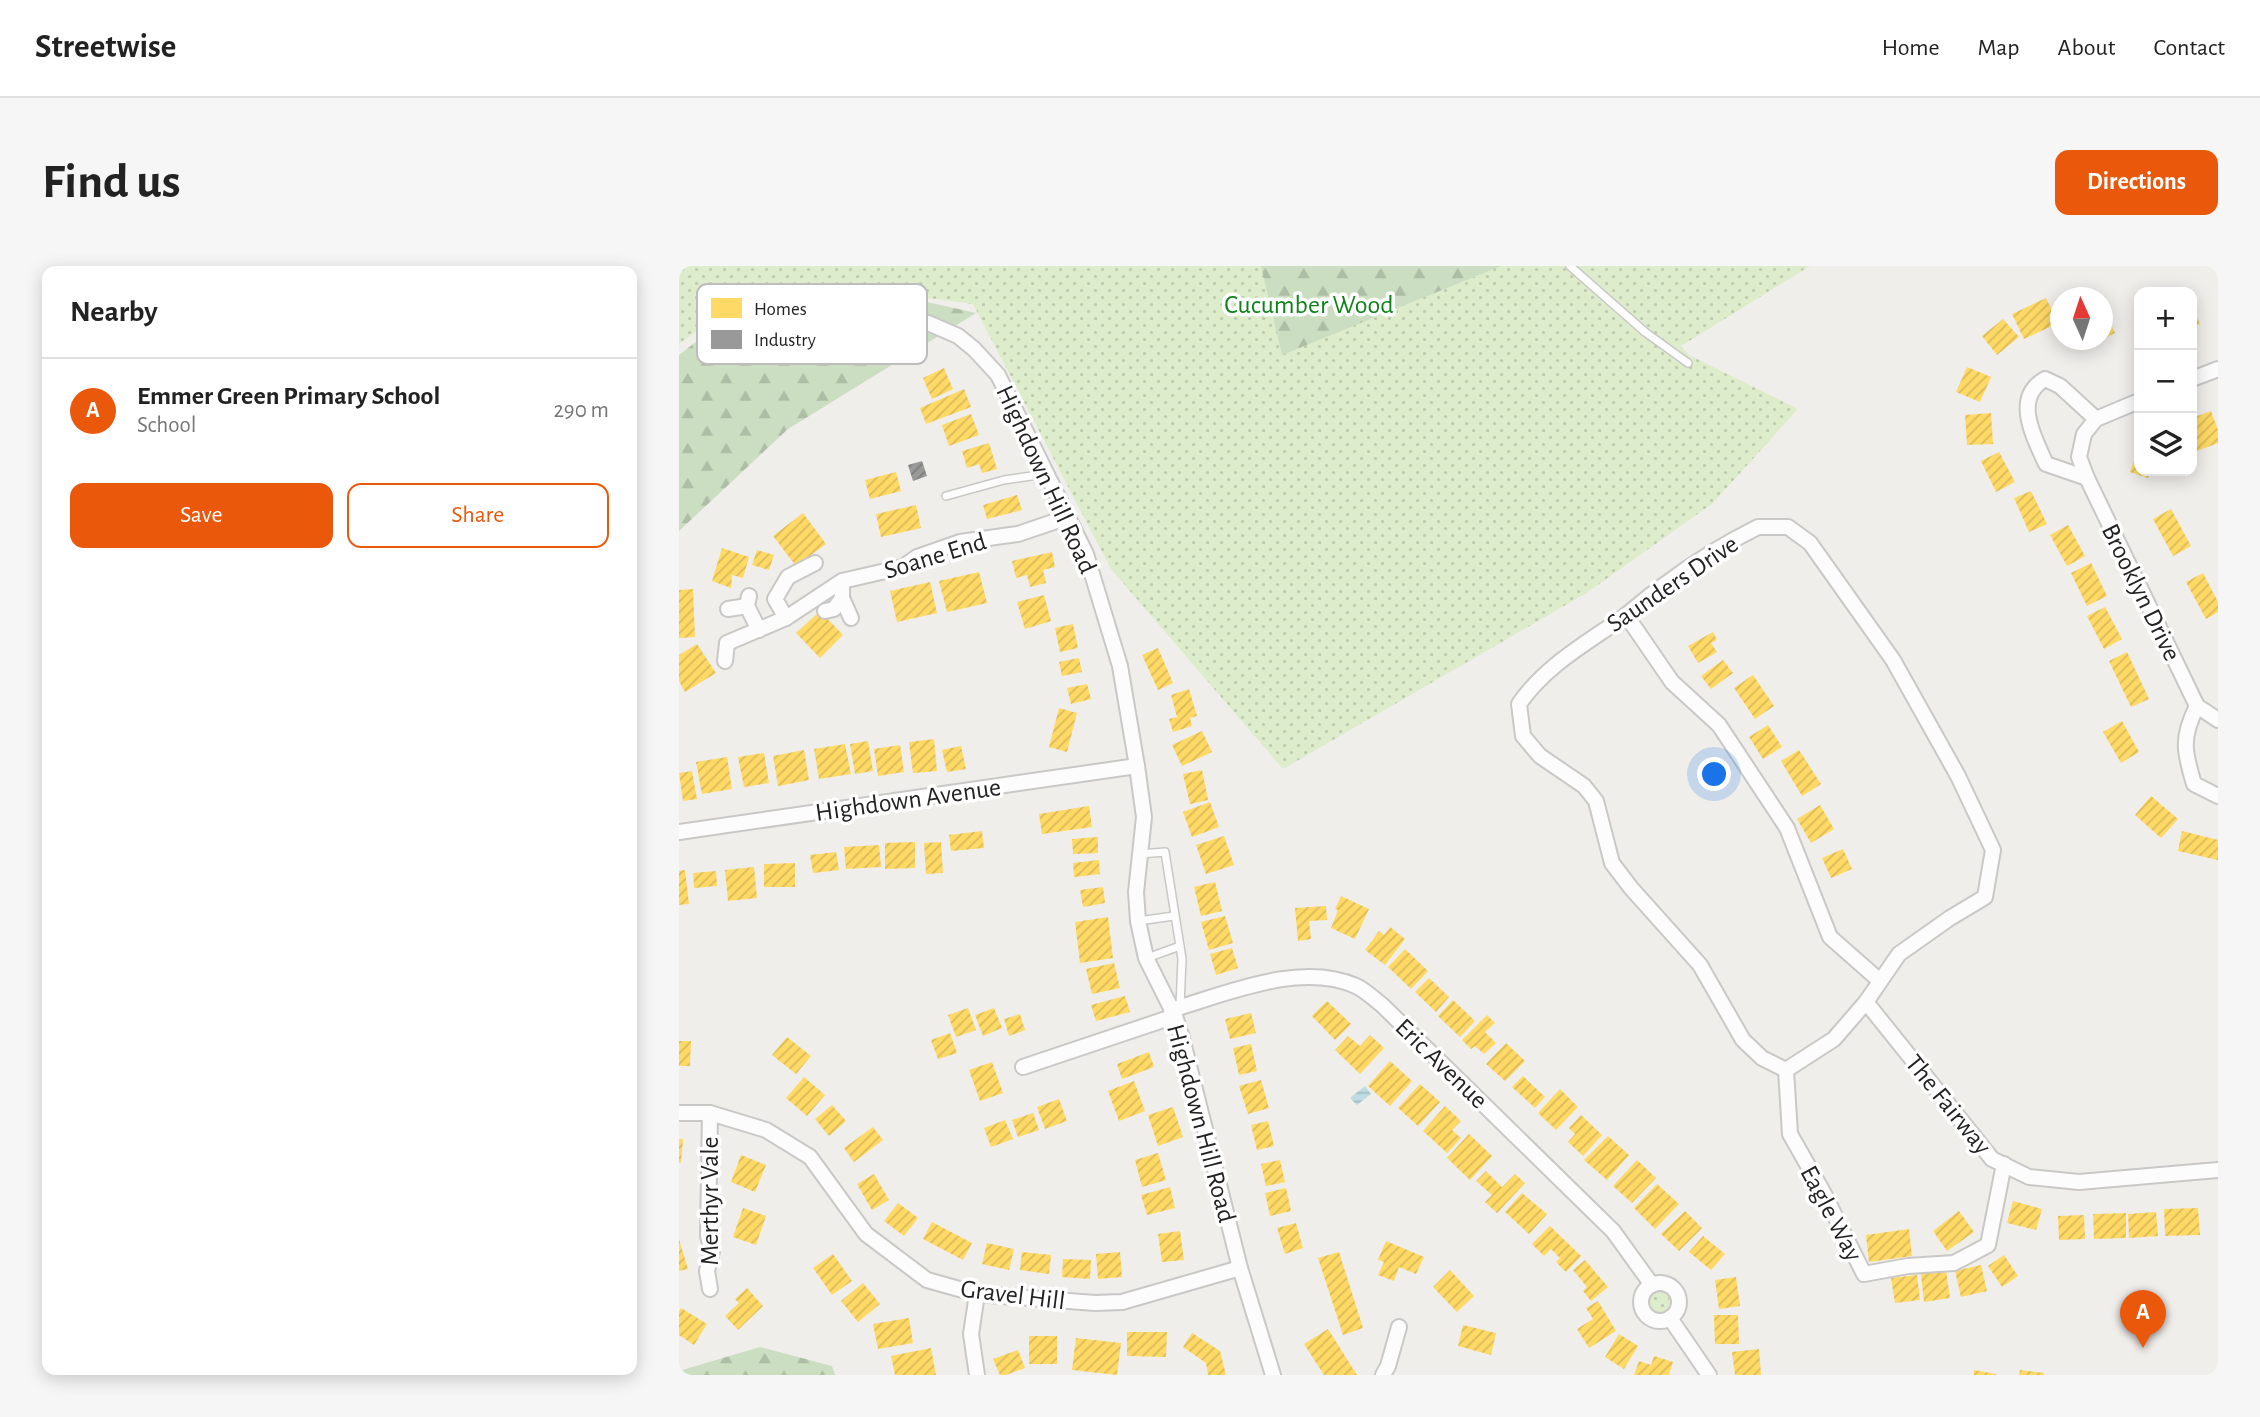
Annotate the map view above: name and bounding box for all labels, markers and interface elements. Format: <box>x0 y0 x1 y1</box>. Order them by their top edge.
text: Streetwise <box>35 31 176 64</box>
text: Home <box>1882 36 1940 60</box>
text: Map <box>1978 36 2020 60</box>
text: About <box>2058 36 2115 60</box>
text: Contact <box>2153 36 2225 60</box>
button: Directions <box>2055 150 2218 215</box>
text: Find us <box>42 158 181 207</box>
legend <box>697 284 927 364</box>
north arrow <box>2050 287 2113 350</box>
map controls <box>2134 287 2197 476</box>
button: + <box>2134 287 2197 350</box>
park label: Cucumber Wood <box>1224 292 1394 318</box>
text: Nearby <box>70 297 158 327</box>
text: Homes <box>754 300 807 319</box>
text: Industry <box>754 331 816 350</box>
button: − <box>2134 350 2197 413</box>
street label: Highdown Hill Road <box>991 381 1101 577</box>
text: Emmer Green Primary School <box>137 383 440 409</box>
text: A <box>86 399 100 422</box>
text: 290 m <box>553 399 609 422</box>
button: layers <box>2134 413 2197 476</box>
text: School <box>137 414 196 437</box>
button: Save <box>70 483 333 548</box>
button: Share <box>347 483 609 548</box>
street label: Brooklyn Drive <box>2097 520 2185 665</box>
street label: Soane End <box>881 528 989 584</box>
street label: Saunders Drive <box>1602 531 1743 637</box>
your location <box>1697 757 1731 791</box>
street label: Highdown Avenue <box>814 774 1003 826</box>
street label: Eric Avenue <box>1390 1014 1492 1114</box>
street label: Highdown Hill Road <box>1162 1021 1240 1225</box>
street label: The Fairway <box>1900 1050 1996 1159</box>
street label: Merthyr Vale <box>697 1136 723 1266</box>
street label: Eagle Way <box>1795 1161 1867 1265</box>
street label: Gravel Hill <box>959 1276 1067 1314</box>
pin: A <box>2120 1290 2166 1348</box>

